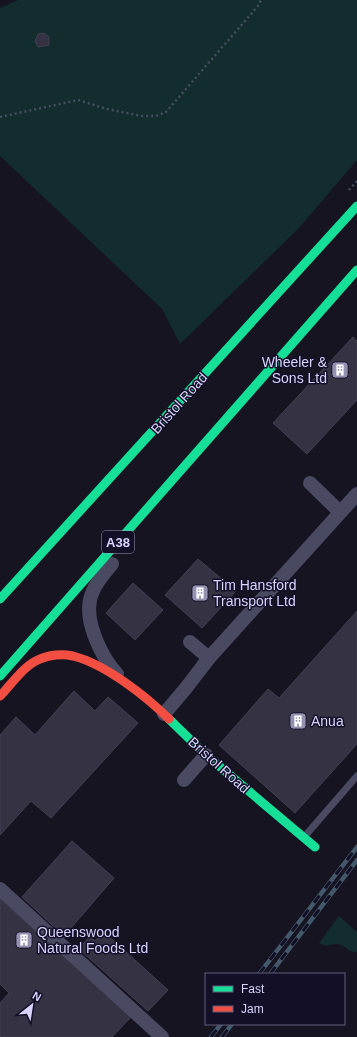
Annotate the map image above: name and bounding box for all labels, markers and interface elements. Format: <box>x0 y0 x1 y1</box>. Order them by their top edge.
place label: Wheeler & Sons Ltd <box>262 354 328 386</box>
building icon: Wheeler & Sons Ltd <box>330 360 350 380</box>
street label: Bristol Road <box>148 369 210 437</box>
road number: A38 <box>102 531 134 553</box>
place label: Tim Hansford Transport Ltd <box>213 577 297 609</box>
building icon: Tim Hansford Transport Ltd <box>190 583 210 603</box>
building icon: Anua <box>288 711 308 731</box>
place label: Anua <box>311 713 344 729</box>
street label: Bristol Road <box>185 734 253 796</box>
place label: Queenswood Natural Foods Ltd <box>37 924 148 956</box>
building icon: Queenswood Natural Foods Ltd <box>14 930 34 950</box>
legend <box>205 973 345 1025</box>
text: Fast <box>241 982 265 996</box>
north arrow <box>12 985 52 1025</box>
text: N <box>31 989 43 1004</box>
text: Jam <box>241 1002 264 1016</box>

